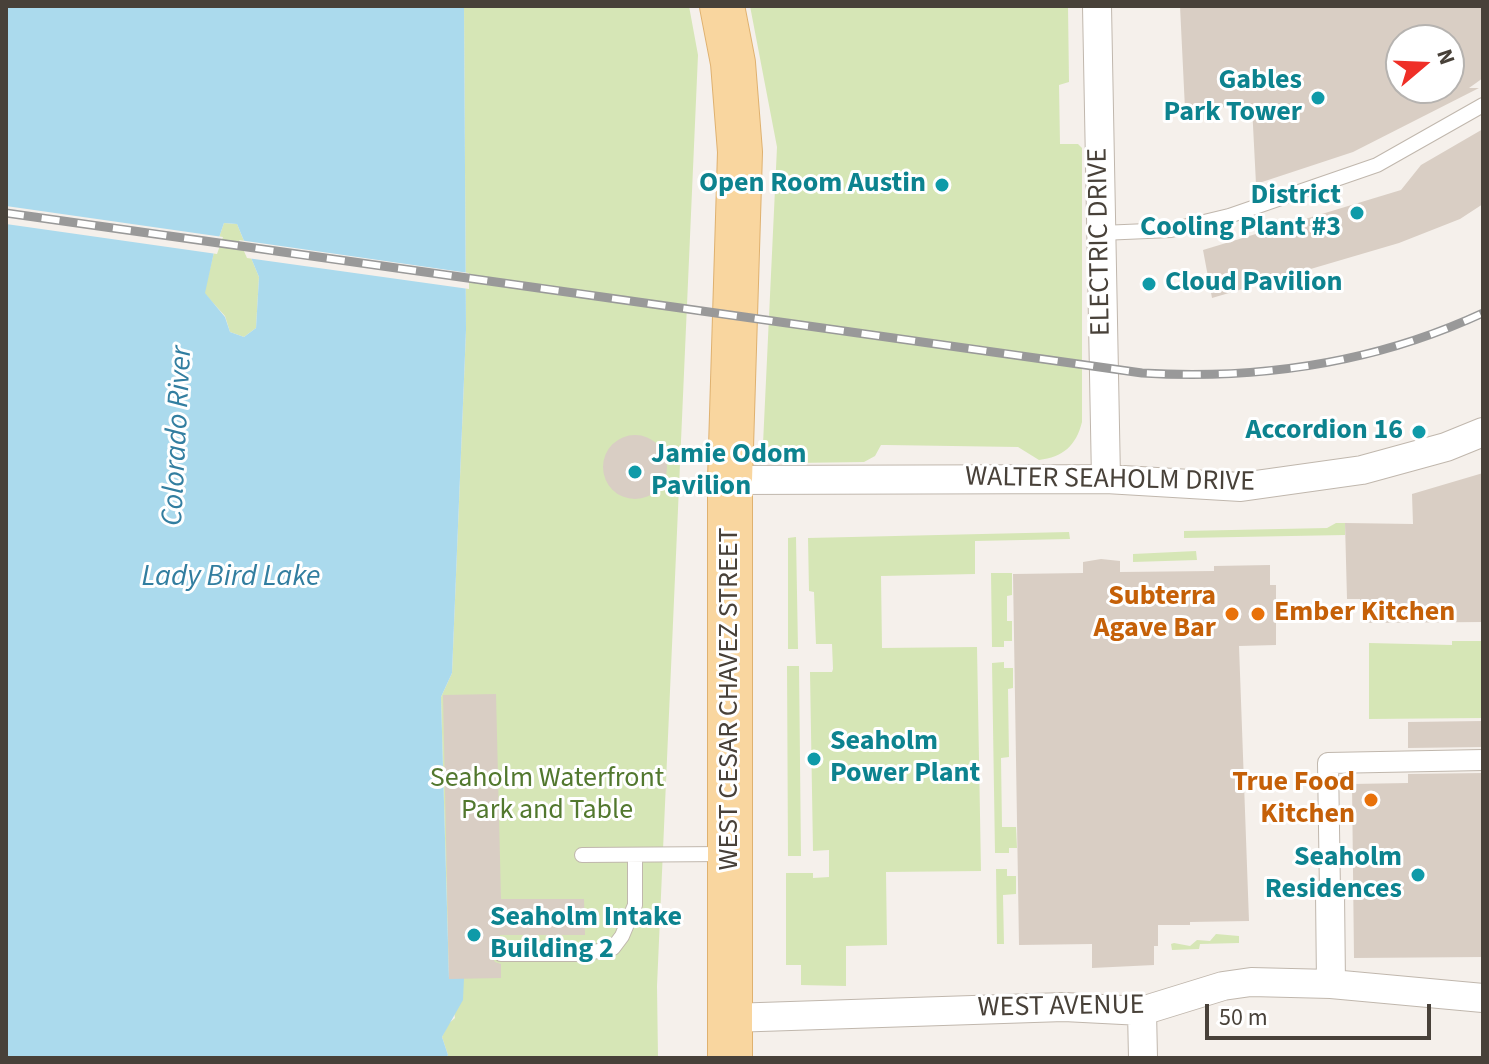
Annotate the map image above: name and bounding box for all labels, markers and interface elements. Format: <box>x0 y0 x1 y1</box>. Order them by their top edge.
north arrow <box>1385 24 1465 104</box>
text: N <box>1428 45 1463 69</box>
place label: Gables Park Tower <box>1164 65 1302 131</box>
marker: Gables Park Tower <box>1309 89 1327 107</box>
street label: ELECTRIC DRIVE <box>1083 148 1119 336</box>
place label: Open Room Austin <box>699 168 926 202</box>
marker: Open Room Austin <box>933 176 951 194</box>
place label: District Cooling Plant #3 <box>1140 180 1341 246</box>
marker: District Cooling Plant #3 <box>1348 204 1366 222</box>
place label: Cloud Pavilion <box>1165 267 1343 301</box>
marker: Cloud Pavilion <box>1140 275 1158 293</box>
water label: Colorado River <box>156 345 202 527</box>
place label: Accordion 16 <box>1245 415 1403 449</box>
marker: Accordion 16 <box>1410 423 1428 441</box>
place label: Jamie Odom Pavilion <box>651 439 807 505</box>
street label: WALTER SEAHOLM DRIVE <box>965 462 1255 500</box>
marker: Jamie Odom Pavilion <box>626 463 644 481</box>
street label: WEST CESAR CHAVEZ STREET <box>714 528 748 870</box>
water label: Lady Bird Lake <box>142 560 320 596</box>
place label: Subterra Agave Bar <box>1093 581 1216 647</box>
place label: Ember Kitchen <box>1274 597 1455 631</box>
marker: Subterra Agave Bar <box>1223 605 1241 623</box>
marker: Ember Kitchen <box>1249 605 1267 623</box>
place label: Seaholm Power Plant <box>830 726 980 792</box>
marker: Seaholm Power Plant <box>805 750 823 768</box>
park label: Seaholm Waterfront Park and Table <box>430 763 664 829</box>
place label: True Food Kitchen <box>1232 767 1355 833</box>
marker: True Food Kitchen <box>1362 791 1380 809</box>
place label: Seaholm Residences <box>1265 842 1402 908</box>
marker: Seaholm Residences <box>1409 866 1427 884</box>
place label: Seaholm Intake Building 2 <box>490 902 682 968</box>
marker: Seaholm Intake Building 2 <box>465 926 483 944</box>
scale bar <box>1209 988 1435 1038</box>
street label: WEST AVENUE <box>977 990 1145 1026</box>
text: 50 m <box>1219 1000 1268 1035</box>

